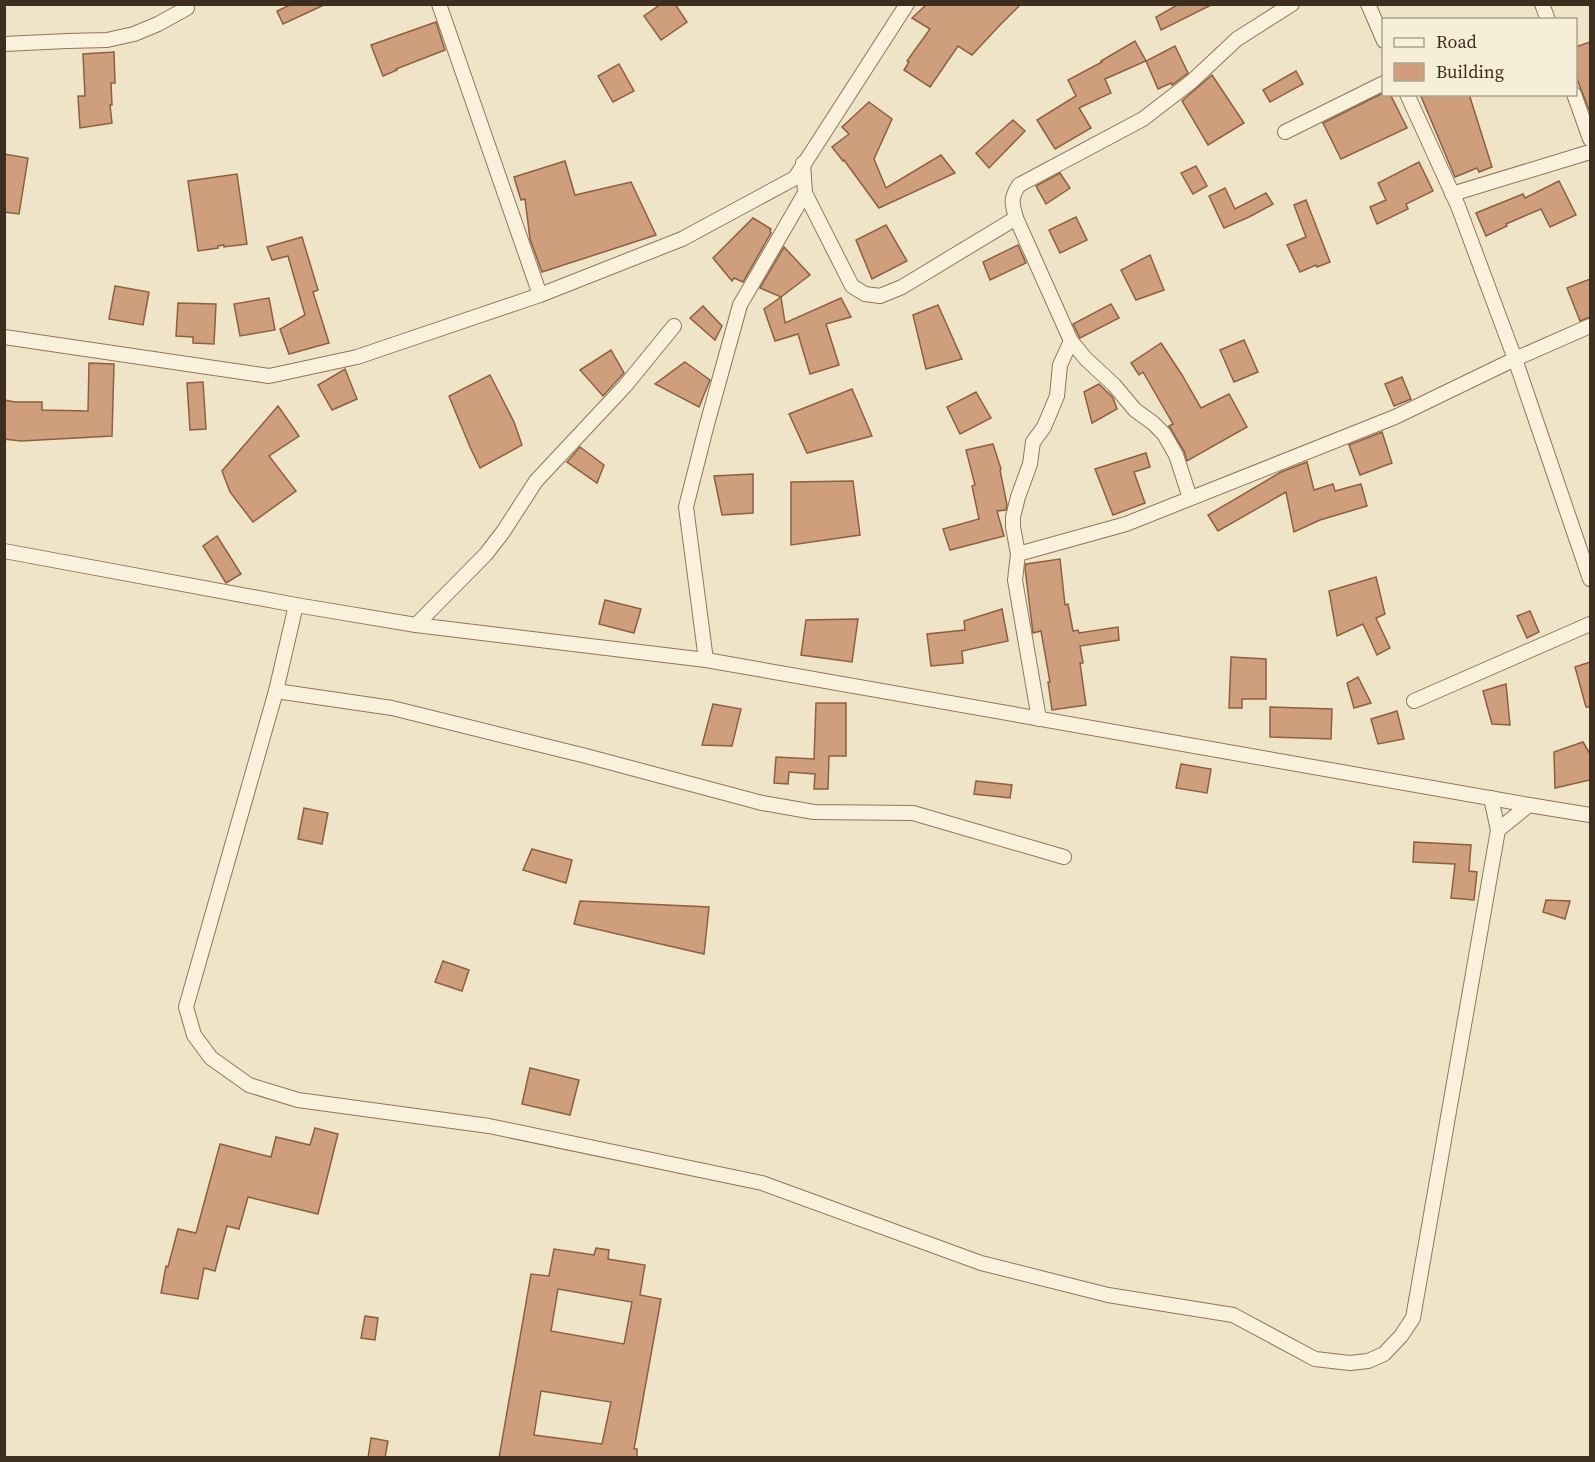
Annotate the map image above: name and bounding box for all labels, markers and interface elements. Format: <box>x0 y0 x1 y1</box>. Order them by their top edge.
legend <box>1382 18 1577 96</box>
text: Road <box>1436 29 1477 54</box>
text: Building <box>1436 59 1504 84</box>

